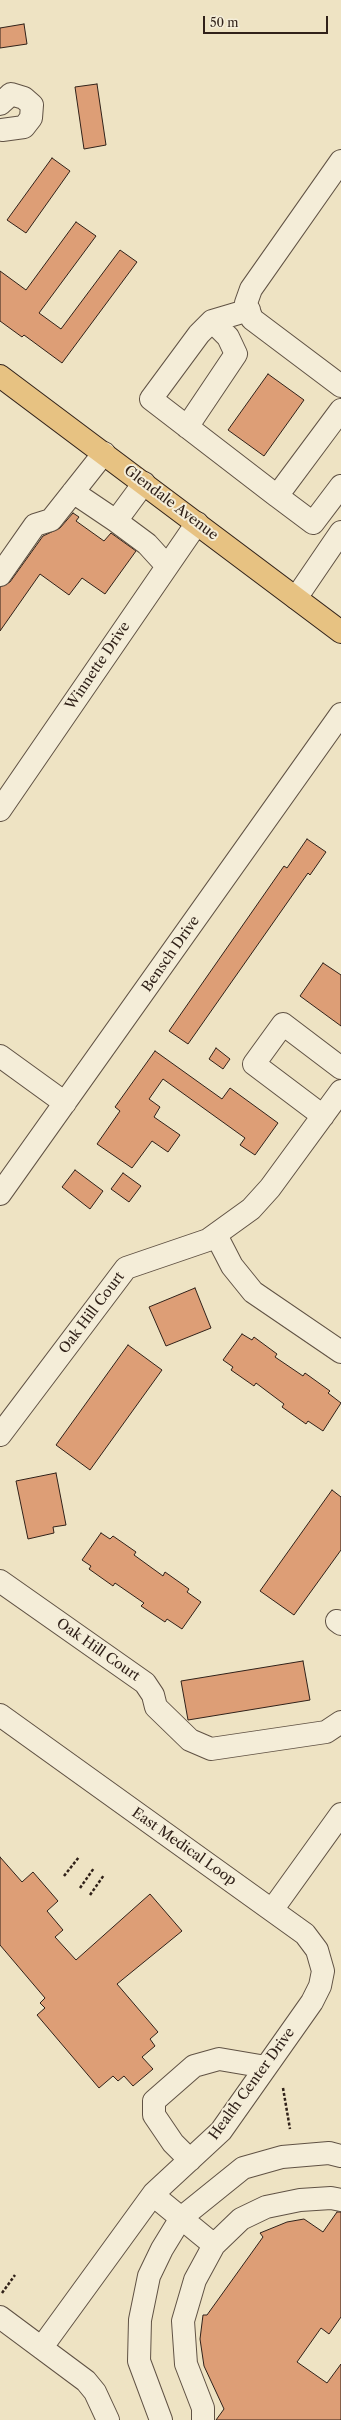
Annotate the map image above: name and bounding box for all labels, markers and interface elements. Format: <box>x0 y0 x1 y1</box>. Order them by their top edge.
scale bar <box>205 8 330 34</box>
text: 50 m <box>210 15 239 30</box>
street label: Glendale Avenue <box>121 462 221 544</box>
street label: Winnette Drive <box>62 619 134 713</box>
street label: Bensch Drive <box>139 913 203 995</box>
street label: Oak Hill Court <box>56 1269 128 1357</box>
street label: Oak Hill Court <box>53 1615 143 1685</box>
street label: East Medical Loop <box>128 1805 240 1889</box>
street label: Health Center Drive <box>206 2025 298 2143</box>

